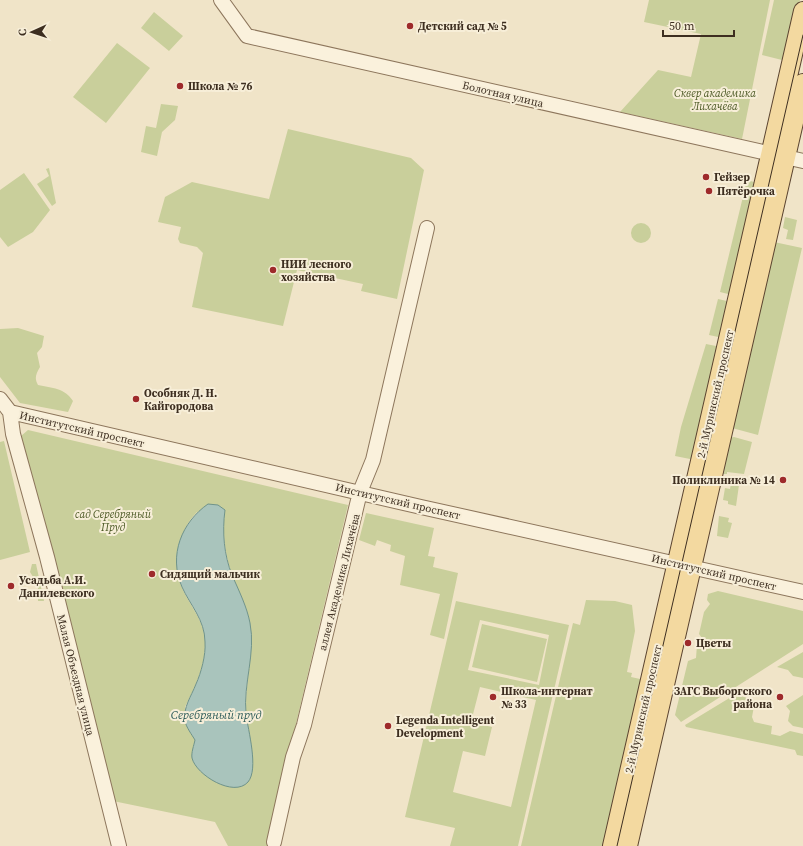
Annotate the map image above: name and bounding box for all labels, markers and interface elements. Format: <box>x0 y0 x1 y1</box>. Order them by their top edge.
north arrow <box>12 12 52 52</box>
scale bar <box>663 12 734 38</box>
text: 50 m <box>669 18 695 34</box>
place label: Детский сад № 5 <box>418 19 507 34</box>
marker: Детский сад № 5 <box>405 21 415 31</box>
text: С <box>15 29 30 36</box>
street label: Болотная улица <box>461 78 545 111</box>
place label: Школа № 76 <box>188 79 252 94</box>
marker: Школа № 76 <box>175 81 185 91</box>
park label: Сквер академика Лихачёва <box>674 86 756 114</box>
place label: Гейзер <box>714 170 750 185</box>
marker: Гейзер <box>701 172 711 182</box>
place label: Пятёрочка <box>717 184 775 199</box>
marker: Пятёрочка <box>704 186 714 196</box>
place label: НИИ лесного хозяйства <box>281 257 351 285</box>
marker: НИИ лесного хозяйства <box>268 265 278 275</box>
street label: 2-й Муринский проспект <box>693 328 738 460</box>
place label: Особняк Д. Н. Кайгородова <box>144 386 217 414</box>
marker: Особняк Д. Н. Кайгородова <box>131 394 141 404</box>
street label: Институтский проспект <box>18 408 146 451</box>
place label: Поликлиника № 14 <box>672 473 775 488</box>
marker: Поликлиника № 14 <box>778 475 788 485</box>
street label: Институтский проспект <box>334 480 462 523</box>
park label: сад Серебряный Пруд <box>75 507 152 535</box>
street label: аллея Академика Лихачёва <box>315 512 364 652</box>
street label: Институтский проспект <box>650 551 778 594</box>
place label: Сидящий мальчик <box>160 567 261 582</box>
marker: Сидящий мальчик <box>147 569 157 579</box>
place label: Усадьба А.И. Данилевского <box>19 573 94 601</box>
marker: Усадьба А.И. Данилевского <box>6 581 16 591</box>
street label: Малая Объездная улица <box>53 613 98 738</box>
place label: Цветы <box>696 636 731 651</box>
marker: Цветы <box>683 638 693 648</box>
street label: 2-й Муринский проспект <box>621 643 666 775</box>
place label: Школа-интернат № 33 <box>501 684 593 712</box>
place label: ЗАГС Выборгского района <box>674 684 772 712</box>
marker: Школа-интернат № 33 <box>488 692 498 702</box>
marker: ЗАГС Выборгского района <box>775 692 785 702</box>
water label: Серебряный пруд <box>171 707 261 723</box>
place label: Legenda Intelligent Development <box>396 713 495 741</box>
marker: Legenda Intelligent Development <box>383 721 393 731</box>

